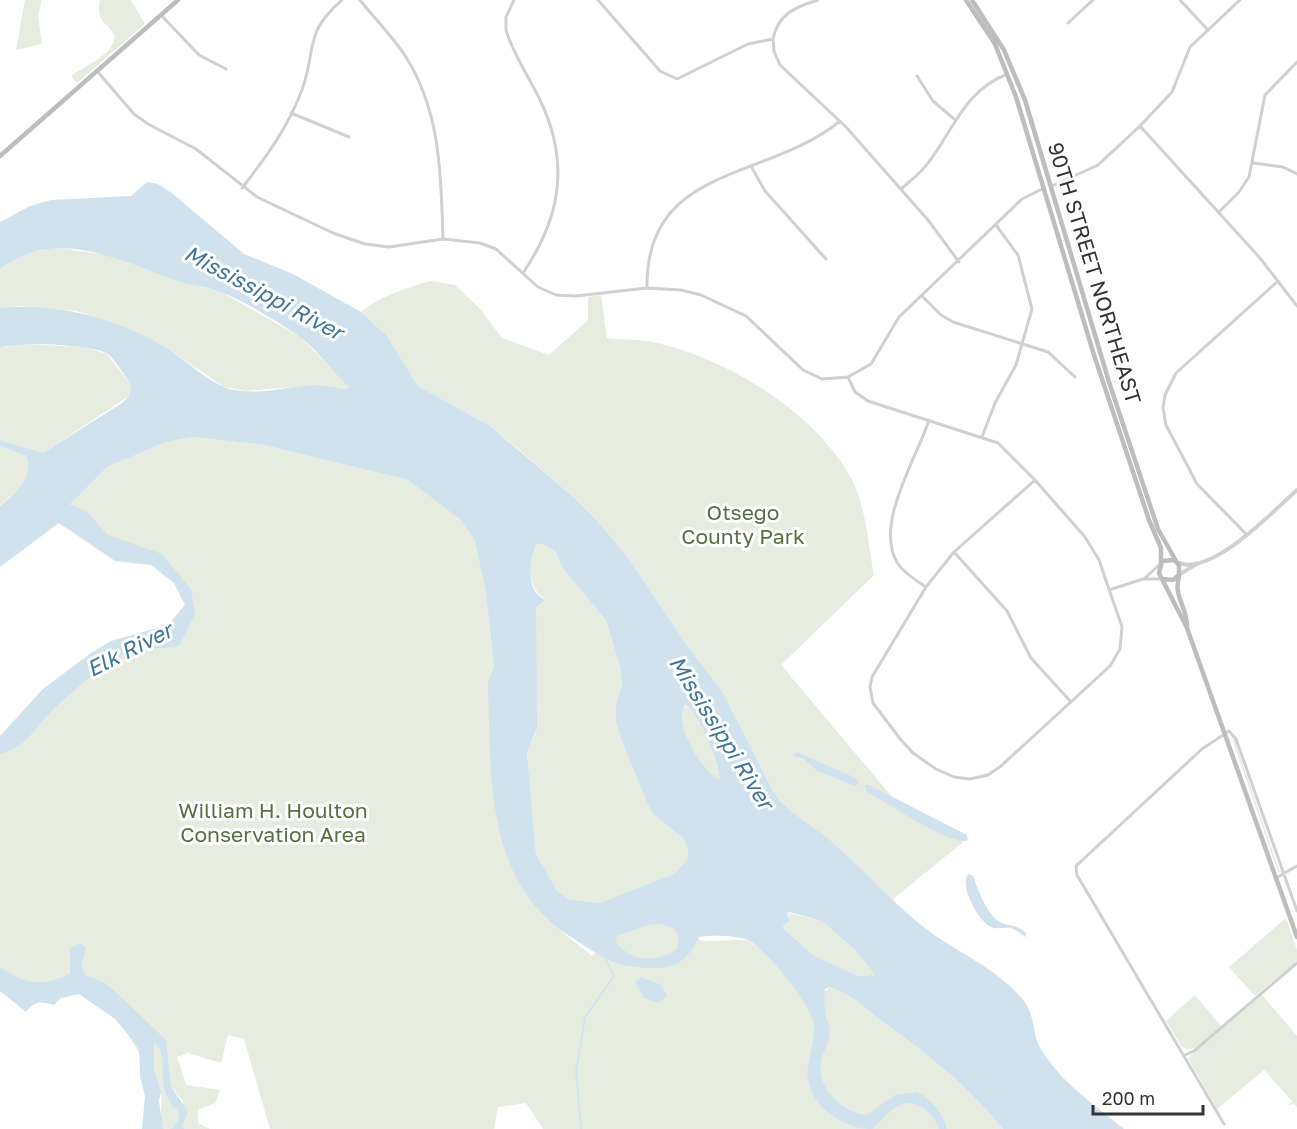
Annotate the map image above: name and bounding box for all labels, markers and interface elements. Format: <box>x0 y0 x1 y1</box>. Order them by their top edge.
street label: 90TH STREET NORTHEAST <box>1043 139 1147 407</box>
water label: Mississippi River <box>180 239 351 347</box>
park label: Otsego County Park <box>681 499 805 549</box>
water label: Elk River <box>82 614 179 682</box>
water label: Mississippi River <box>664 650 782 817</box>
park label: William H. Houlton Conservation Area <box>178 797 368 847</box>
scale bar <box>1093 1078 1202 1116</box>
text: 200 m <box>1102 1087 1155 1109</box>

